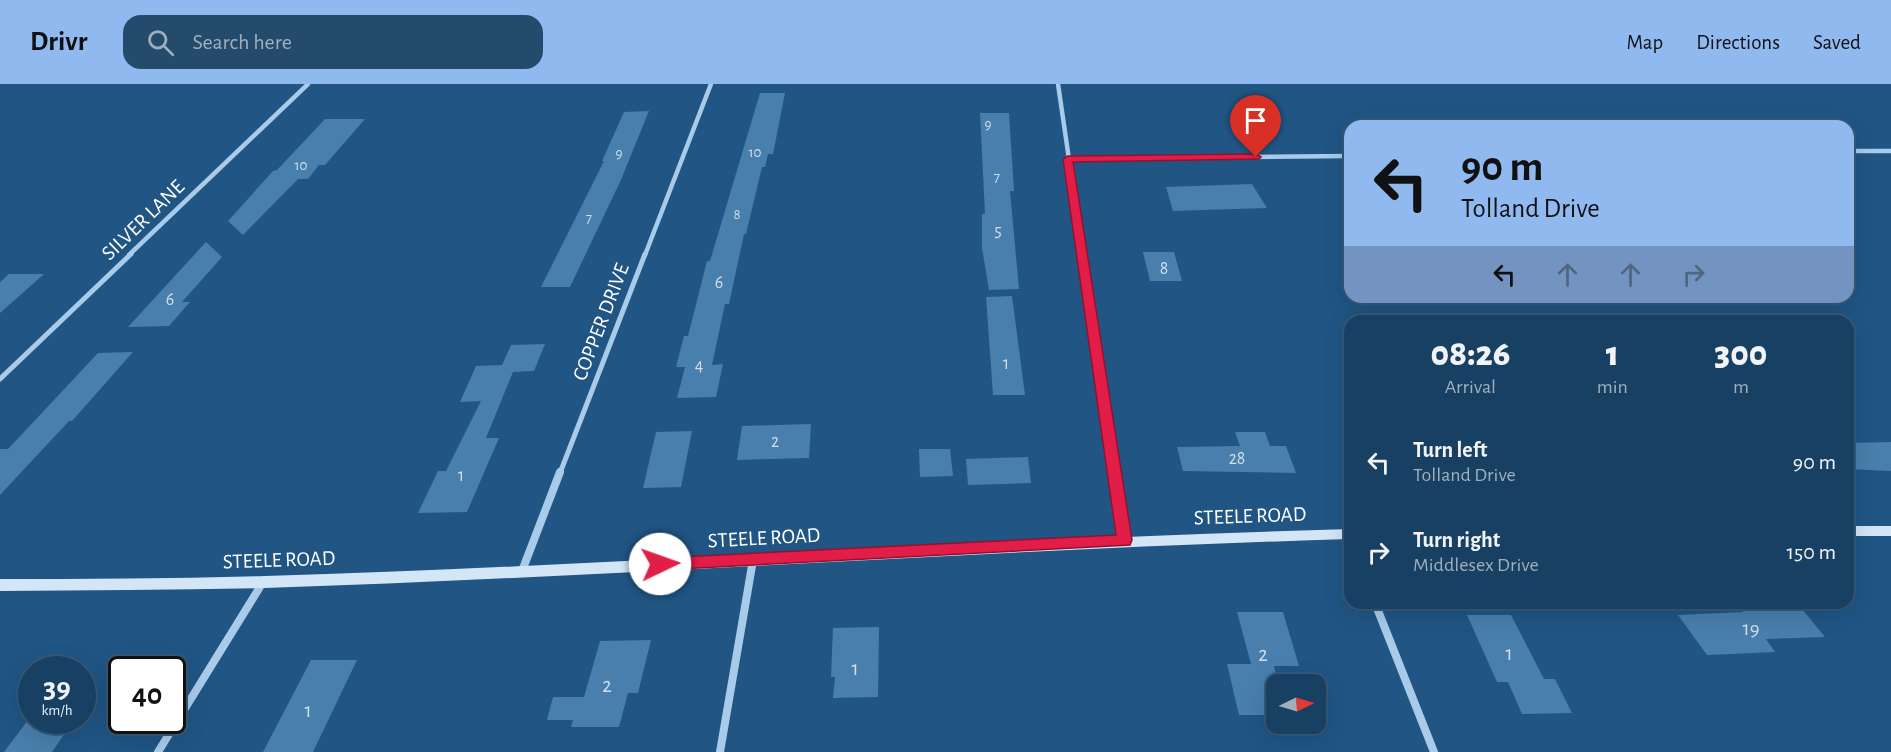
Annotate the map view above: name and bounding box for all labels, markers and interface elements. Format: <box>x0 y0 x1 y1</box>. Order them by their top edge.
search box <box>123 15 543 69</box>
icon: search <box>144 26 177 59</box>
text: Drivr <box>30 28 87 56</box>
text: Search here <box>192 31 292 53</box>
text: Map <box>1627 32 1663 53</box>
text: Directions <box>1696 32 1780 53</box>
text: Saved <box>1813 32 1861 53</box>
pin <box>1230 95 1281 157</box>
icon: arrive <box>1239 104 1272 137</box>
house number: 9 <box>984 117 992 132</box>
icon: left <box>1362 144 1440 222</box>
house number: 10 <box>748 145 762 160</box>
house number: 9 <box>615 146 623 161</box>
text: 90 m <box>1461 146 1543 188</box>
house number: 10 <box>294 158 308 173</box>
house number: 7 <box>994 170 1000 185</box>
street label: SILVER LANE <box>98 176 188 264</box>
text: Tolland Drive <box>1461 195 1600 222</box>
house number: 8 <box>733 207 741 222</box>
house number: 7 <box>586 211 592 226</box>
house number: 5 <box>994 222 1002 240</box>
icon: left <box>1488 258 1521 291</box>
icon: ahead <box>1551 258 1584 291</box>
icon: ahead <box>1614 258 1647 291</box>
icon: right <box>1677 258 1710 291</box>
street label: COPPER DRIVE <box>569 260 633 384</box>
house number: 8 <box>1160 260 1168 278</box>
house number: 6 <box>715 274 723 292</box>
house number: 6 <box>166 291 174 309</box>
text: 08:26 <box>1430 336 1510 372</box>
text: 1 <box>1606 336 1619 372</box>
text: 300 <box>1714 336 1768 372</box>
house number: 1 <box>1003 355 1009 373</box>
house number: 4 <box>695 357 704 375</box>
text: Arrival <box>1445 377 1496 397</box>
text: min <box>1597 377 1628 397</box>
text: m <box>1733 377 1749 397</box>
house number: 2 <box>771 433 779 451</box>
text: Turn left <box>1413 439 1487 461</box>
icon: left <box>1362 446 1395 479</box>
house number: 28 <box>1229 450 1245 468</box>
text: 90 m <box>1793 451 1836 473</box>
text: Tolland Drive <box>1413 465 1516 485</box>
house number: 1 <box>458 467 464 485</box>
street label: STEELE ROAD <box>1193 504 1307 528</box>
street label: STEELE ROAD <box>707 525 821 551</box>
text: Turn right <box>1413 529 1500 551</box>
position arrow <box>628 532 692 596</box>
icon: right <box>1362 536 1395 569</box>
text: 150 m <box>1786 541 1836 563</box>
street label: STEELE ROAD <box>222 548 336 572</box>
text: Middlesex Drive <box>1413 555 1539 575</box>
house number: 19 <box>1742 618 1760 639</box>
house number: 1 <box>1505 643 1513 664</box>
house number: 2 <box>1258 644 1268 665</box>
speed limit sign: 40 <box>108 656 186 734</box>
house number: 1 <box>851 658 859 679</box>
text: 39 <box>43 673 71 703</box>
north arrow <box>1266 674 1326 734</box>
map controls <box>1266 674 1326 734</box>
house number: 2 <box>602 675 612 696</box>
house number: 1 <box>304 700 312 721</box>
text: km/h <box>42 703 72 718</box>

